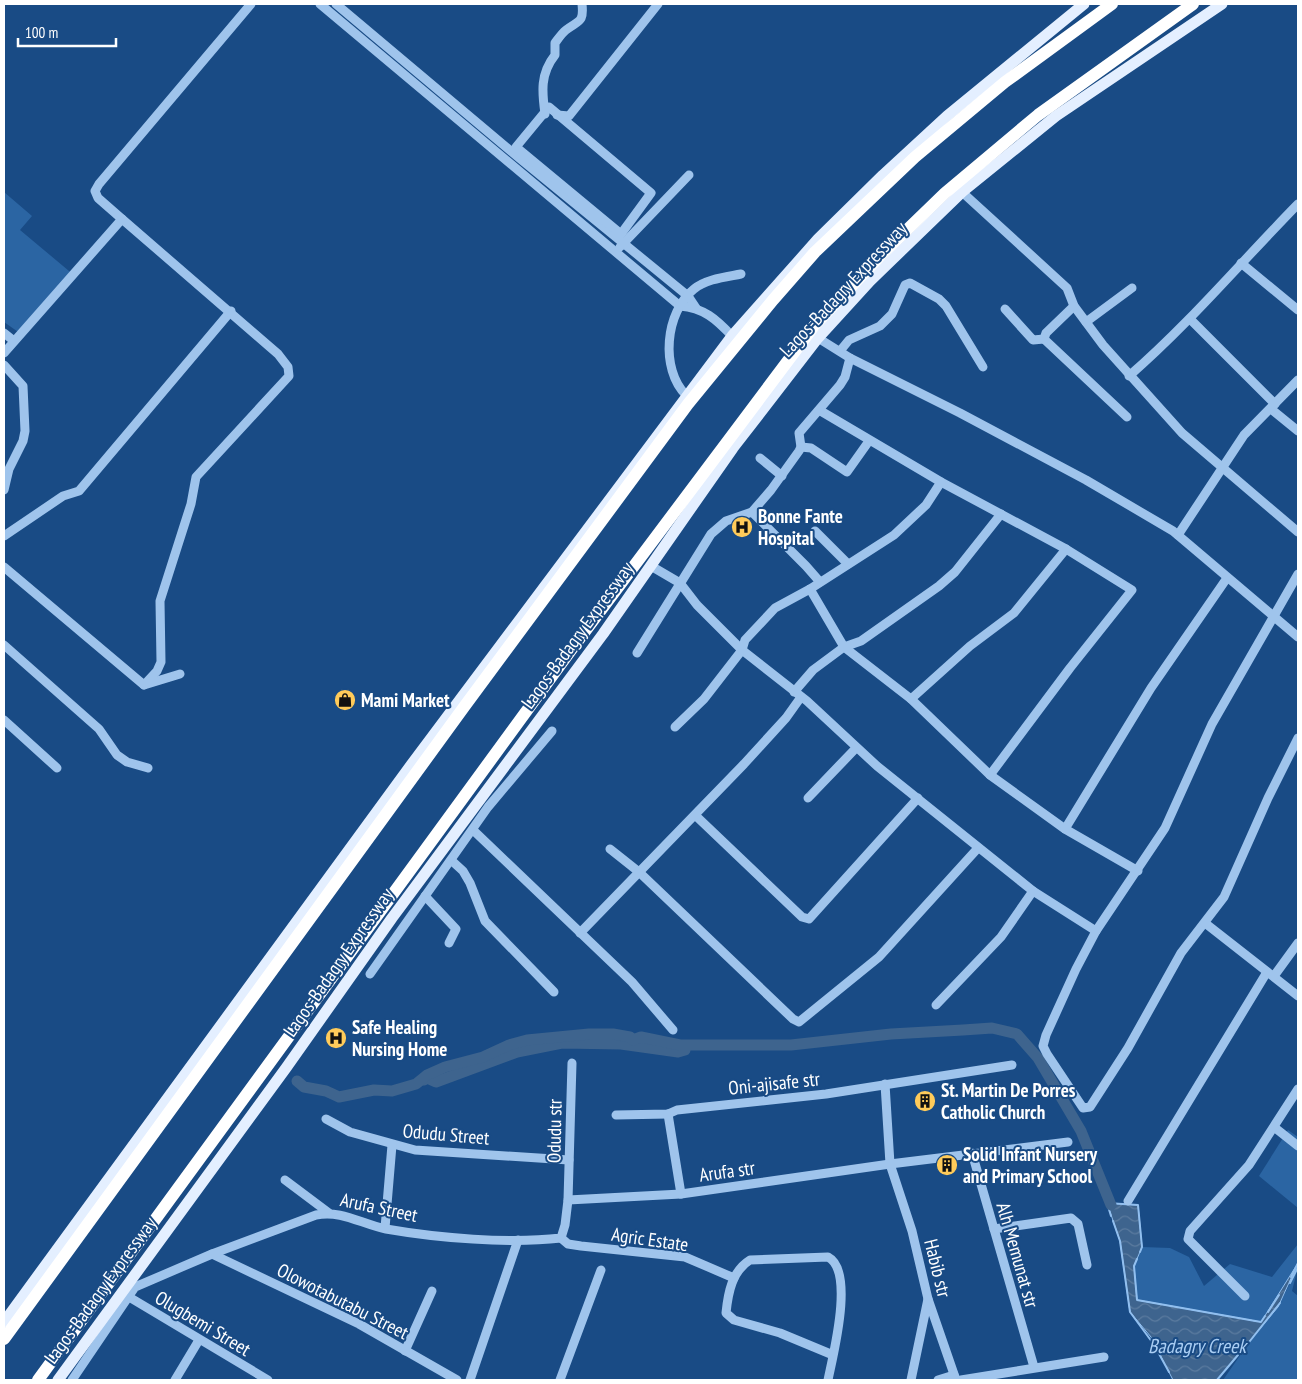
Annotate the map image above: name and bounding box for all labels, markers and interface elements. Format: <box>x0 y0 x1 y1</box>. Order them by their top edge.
scale bar <box>18 15 115 47</box>
text: 100 m <box>25 23 58 42</box>
street label: Lagos-Badagry Expressway <box>774 216 912 362</box>
place label: Bonne Fante Hospital <box>758 504 843 550</box>
hospital icon: Bonne Fante Hospital <box>730 515 754 539</box>
street label: Lagos-Badagry Expressway <box>516 556 639 713</box>
shop icon: Mami Market <box>333 688 357 712</box>
place label: Mami Market <box>361 688 450 712</box>
street label: Lagos-Badagry Expressway <box>278 882 399 1041</box>
place label: Safe Healing Nursing Home <box>352 1015 447 1061</box>
hospital icon: Safe Healing Nursing Home <box>324 1026 348 1050</box>
street label: Oni-ajisafe str <box>727 1066 822 1100</box>
place label: St. Martin De Porres Catholic Church <box>941 1078 1076 1124</box>
building icon: St. Martin De Porres Catholic Church <box>913 1089 937 1113</box>
street label: Odudu str <box>541 1098 567 1163</box>
street label: Odudu Street <box>402 1118 491 1150</box>
place label: Solid Infant Nursery and Primary School <box>963 1142 1098 1188</box>
building icon: Solid Infant Nursery and Primary School <box>935 1153 959 1177</box>
street label: Arufa str <box>698 1155 757 1187</box>
street label: Arufa Street <box>338 1187 421 1227</box>
street label: Alh Memunat str <box>992 1200 1045 1311</box>
street label: Lagos-Badagry Expressway <box>39 1211 162 1368</box>
street label: Agric Estate <box>610 1222 690 1256</box>
street label: Habib str <box>919 1236 957 1300</box>
street label: Olowotabutabu Street <box>273 1258 413 1345</box>
street label: Olugbemi Street <box>151 1285 256 1361</box>
water label: Badagry Creek <box>1148 1333 1248 1359</box>

